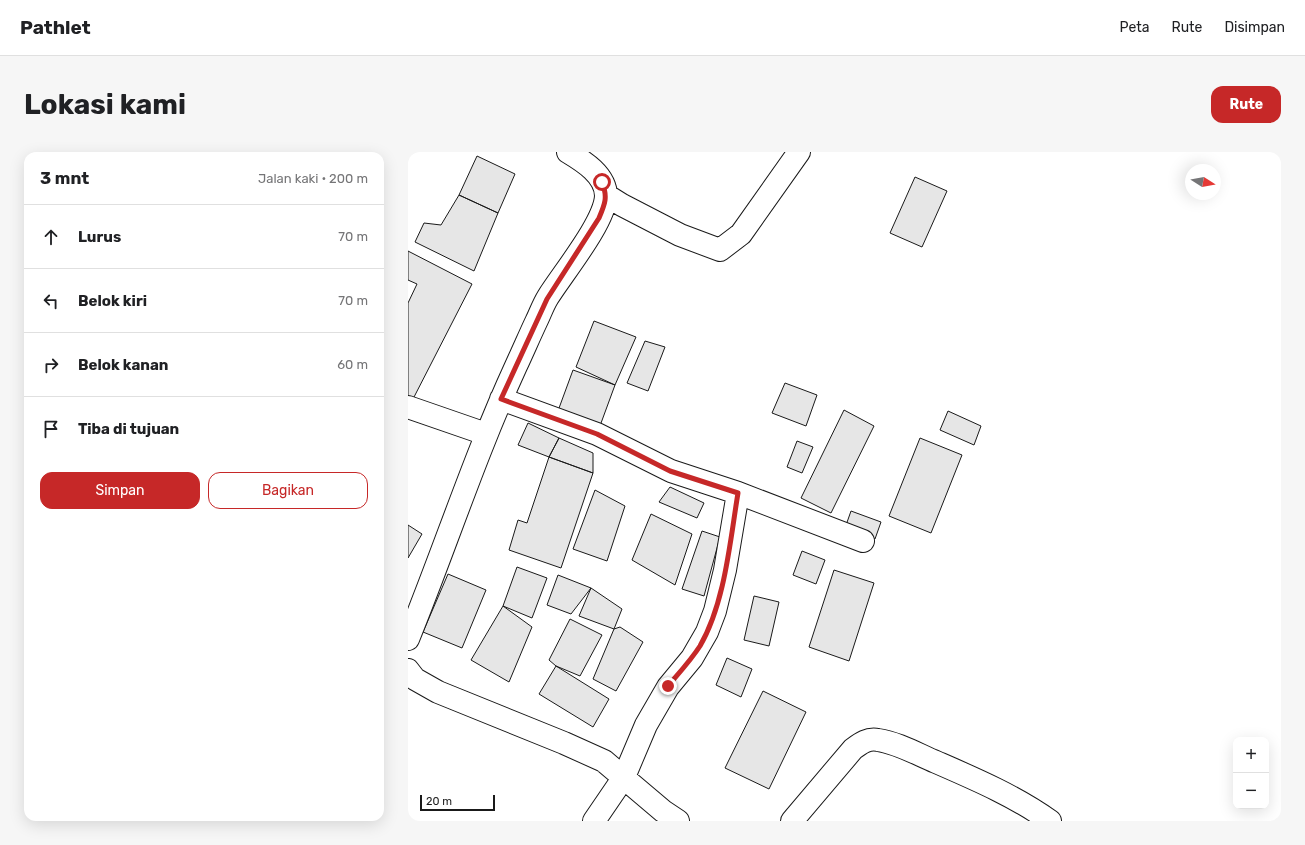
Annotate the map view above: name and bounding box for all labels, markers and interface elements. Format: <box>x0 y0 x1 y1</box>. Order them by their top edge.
text: Pathlet <box>20 16 91 39</box>
text: Peta <box>1120 19 1150 36</box>
text: Rute <box>1172 19 1202 36</box>
text: Disimpan <box>1224 19 1285 36</box>
button: Rute <box>1211 86 1281 123</box>
text: Lokasi kami <box>24 88 186 121</box>
north arrow <box>1185 164 1221 200</box>
text: 3 mnt <box>40 168 89 188</box>
text: Jalan kaki · 200 m <box>258 171 368 186</box>
route start <box>593 173 611 191</box>
icon: ahead <box>40 226 62 248</box>
text: Lurus <box>78 228 121 246</box>
text: 70 m <box>338 229 368 244</box>
icon: left <box>40 290 62 312</box>
text: Belok kiri <box>78 292 147 310</box>
text: 70 m <box>338 293 368 308</box>
icon: right <box>40 354 62 376</box>
text: Belok kanan <box>78 356 168 374</box>
text: 60 m <box>337 357 368 372</box>
icon: arrive <box>40 418 62 440</box>
text: Tiba di tujuan <box>78 420 179 438</box>
button: Simpan <box>40 472 200 509</box>
button: Bagikan <box>208 472 368 509</box>
route end <box>659 677 677 695</box>
map controls <box>1233 737 1269 809</box>
button: + <box>1233 737 1269 773</box>
button: − <box>1233 773 1269 809</box>
scale bar <box>420 793 495 812</box>
text: 20 m <box>426 795 452 808</box>

